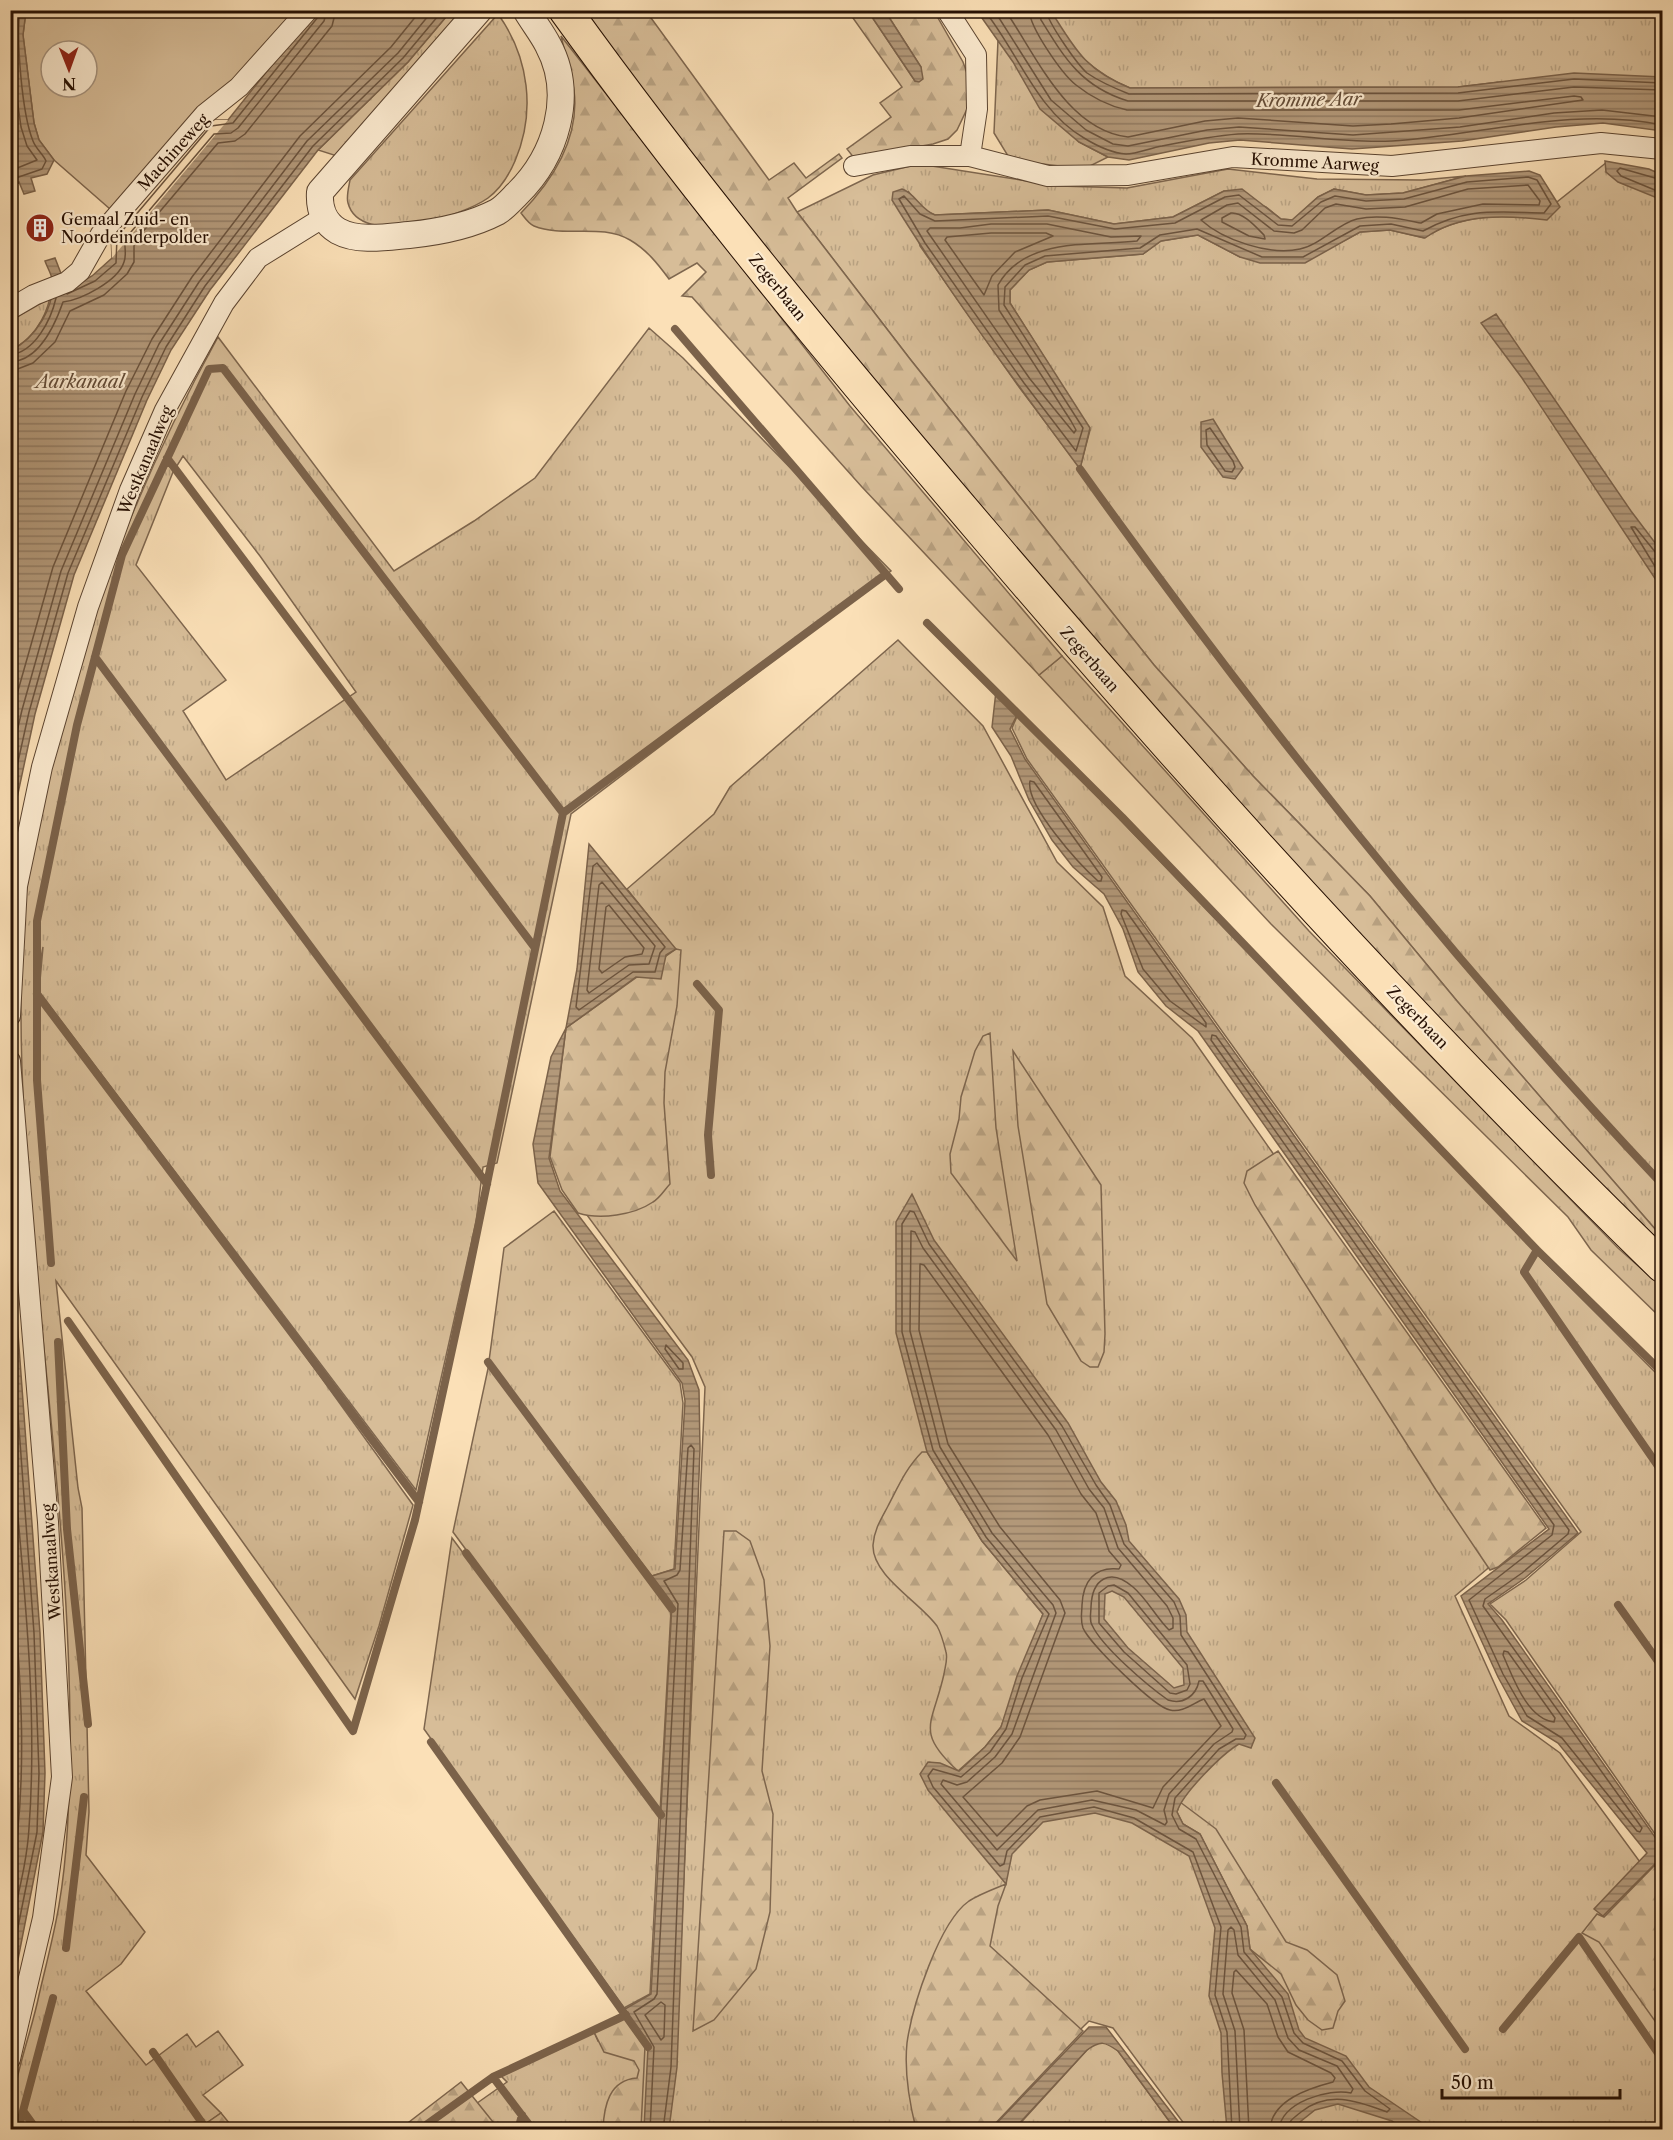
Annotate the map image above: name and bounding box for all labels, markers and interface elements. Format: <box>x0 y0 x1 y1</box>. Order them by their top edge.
north arrow <box>39 39 99 99</box>
text: N <box>62 74 76 94</box>
water label: Kromme Aar <box>1254 88 1363 112</box>
street label: Machineweg <box>133 109 213 195</box>
street label: Kromme Aarweg <box>1250 149 1380 175</box>
place label: Gemaal Zuid- en Noordeinderpolder <box>61 209 209 247</box>
building icon: Gemaal Zuid- en Noordeinderpolder <box>24 212 56 244</box>
street label: Zegerbaan <box>745 249 811 325</box>
water label: Aarkanaal <box>33 371 126 393</box>
street label: Westkanaalweg <box>113 402 177 519</box>
street label: Zegerbaan <box>1056 622 1124 696</box>
street label: Zegerbaan <box>1383 981 1453 1053</box>
street label: Westkanaalweg <box>37 1503 65 1622</box>
scale bar <box>1442 2062 1620 2100</box>
text: 50 m <box>1451 2072 1494 2094</box>

